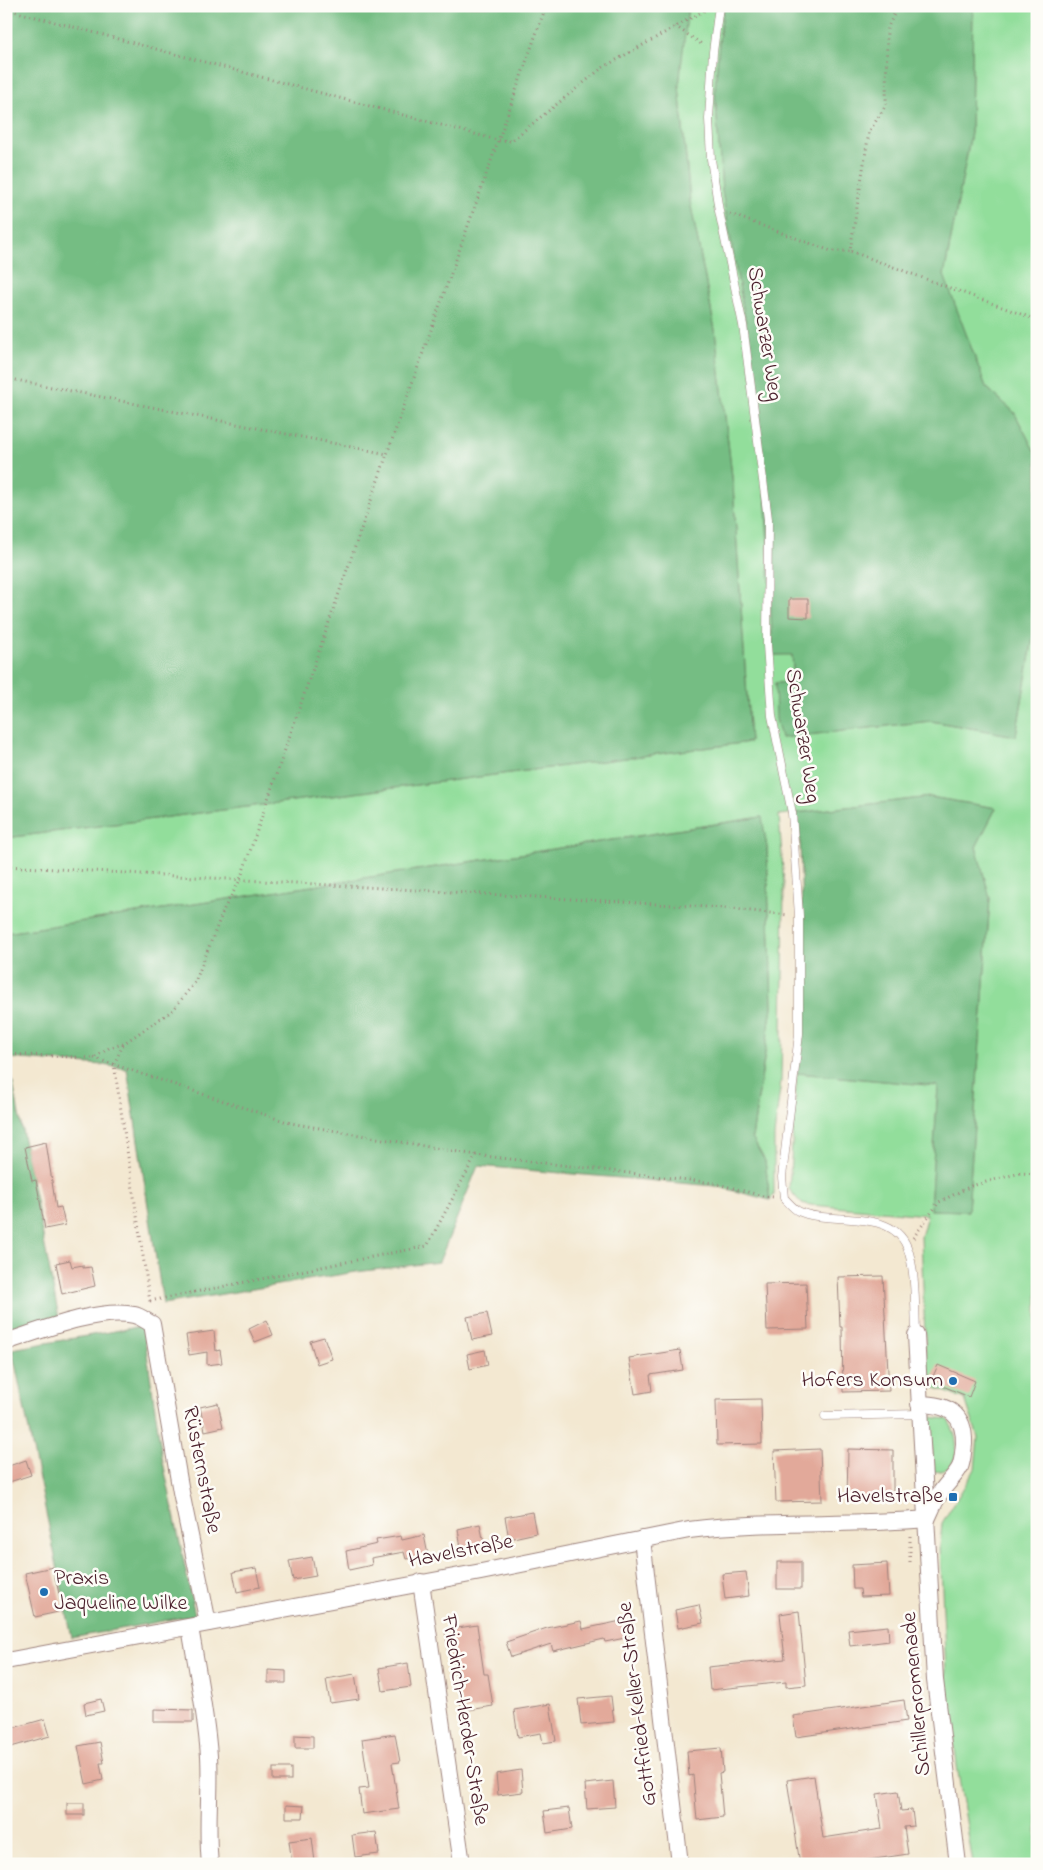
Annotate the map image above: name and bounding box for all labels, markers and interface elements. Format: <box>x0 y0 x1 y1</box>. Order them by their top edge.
street label: Schwarzer Weg <box>737 264 790 404</box>
street label: Schwarzer Weg <box>775 666 828 806</box>
place label: Hofers Konsum <box>801 1365 943 1397</box>
marker: Hofers Konsum <box>947 1375 959 1387</box>
street label: Rüsternstraße <box>173 1403 229 1537</box>
place label: Havelstraße <box>837 1481 943 1513</box>
marker: Havelstraße <box>947 1491 959 1503</box>
street label: Havelstraße <box>406 1526 516 1578</box>
place label: Praxis Jaqueline Wilke <box>54 1563 187 1620</box>
marker: Praxis Jaqueline Wilke <box>38 1586 50 1598</box>
street label: Gottfried-Keller-Straße <box>610 1600 666 1808</box>
street label: Friedrich-Herder-Straße <box>431 1611 496 1828</box>
street label: Schillerpromenade <box>894 1611 940 1777</box>

